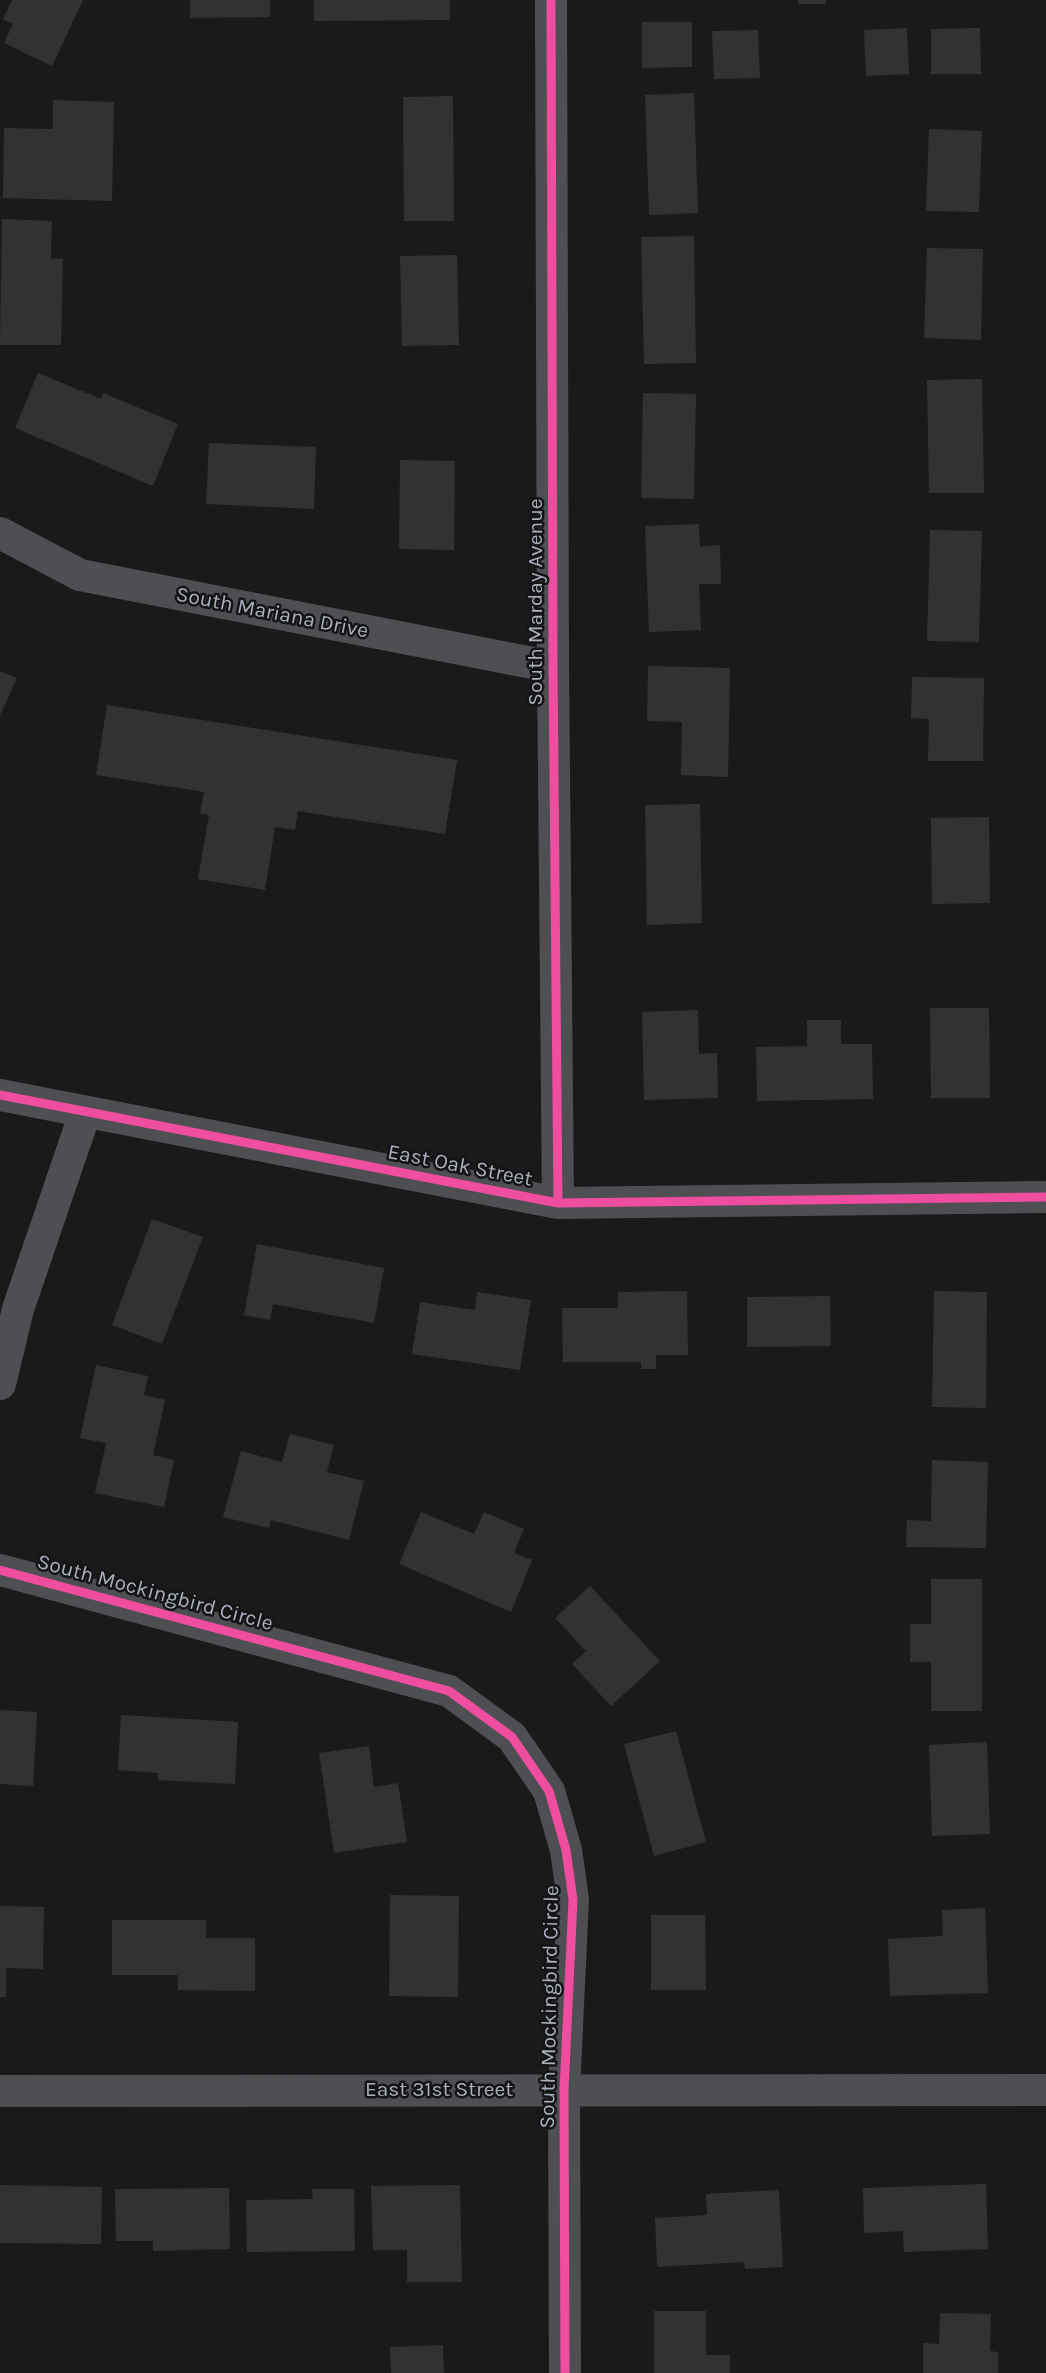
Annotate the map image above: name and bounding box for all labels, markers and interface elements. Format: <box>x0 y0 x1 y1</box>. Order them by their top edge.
street label: South Marday Avenue <box>523 498 549 706</box>
street label: South Mariana Drive <box>174 582 370 644</box>
street label: East Oak Street <box>386 1140 534 1192</box>
street label: South Mockingbird Circle <box>34 1549 276 1637</box>
street label: South Mockingbird Circle <box>535 1885 565 2129</box>
street label: East 31st Street <box>365 2077 513 2103</box>

